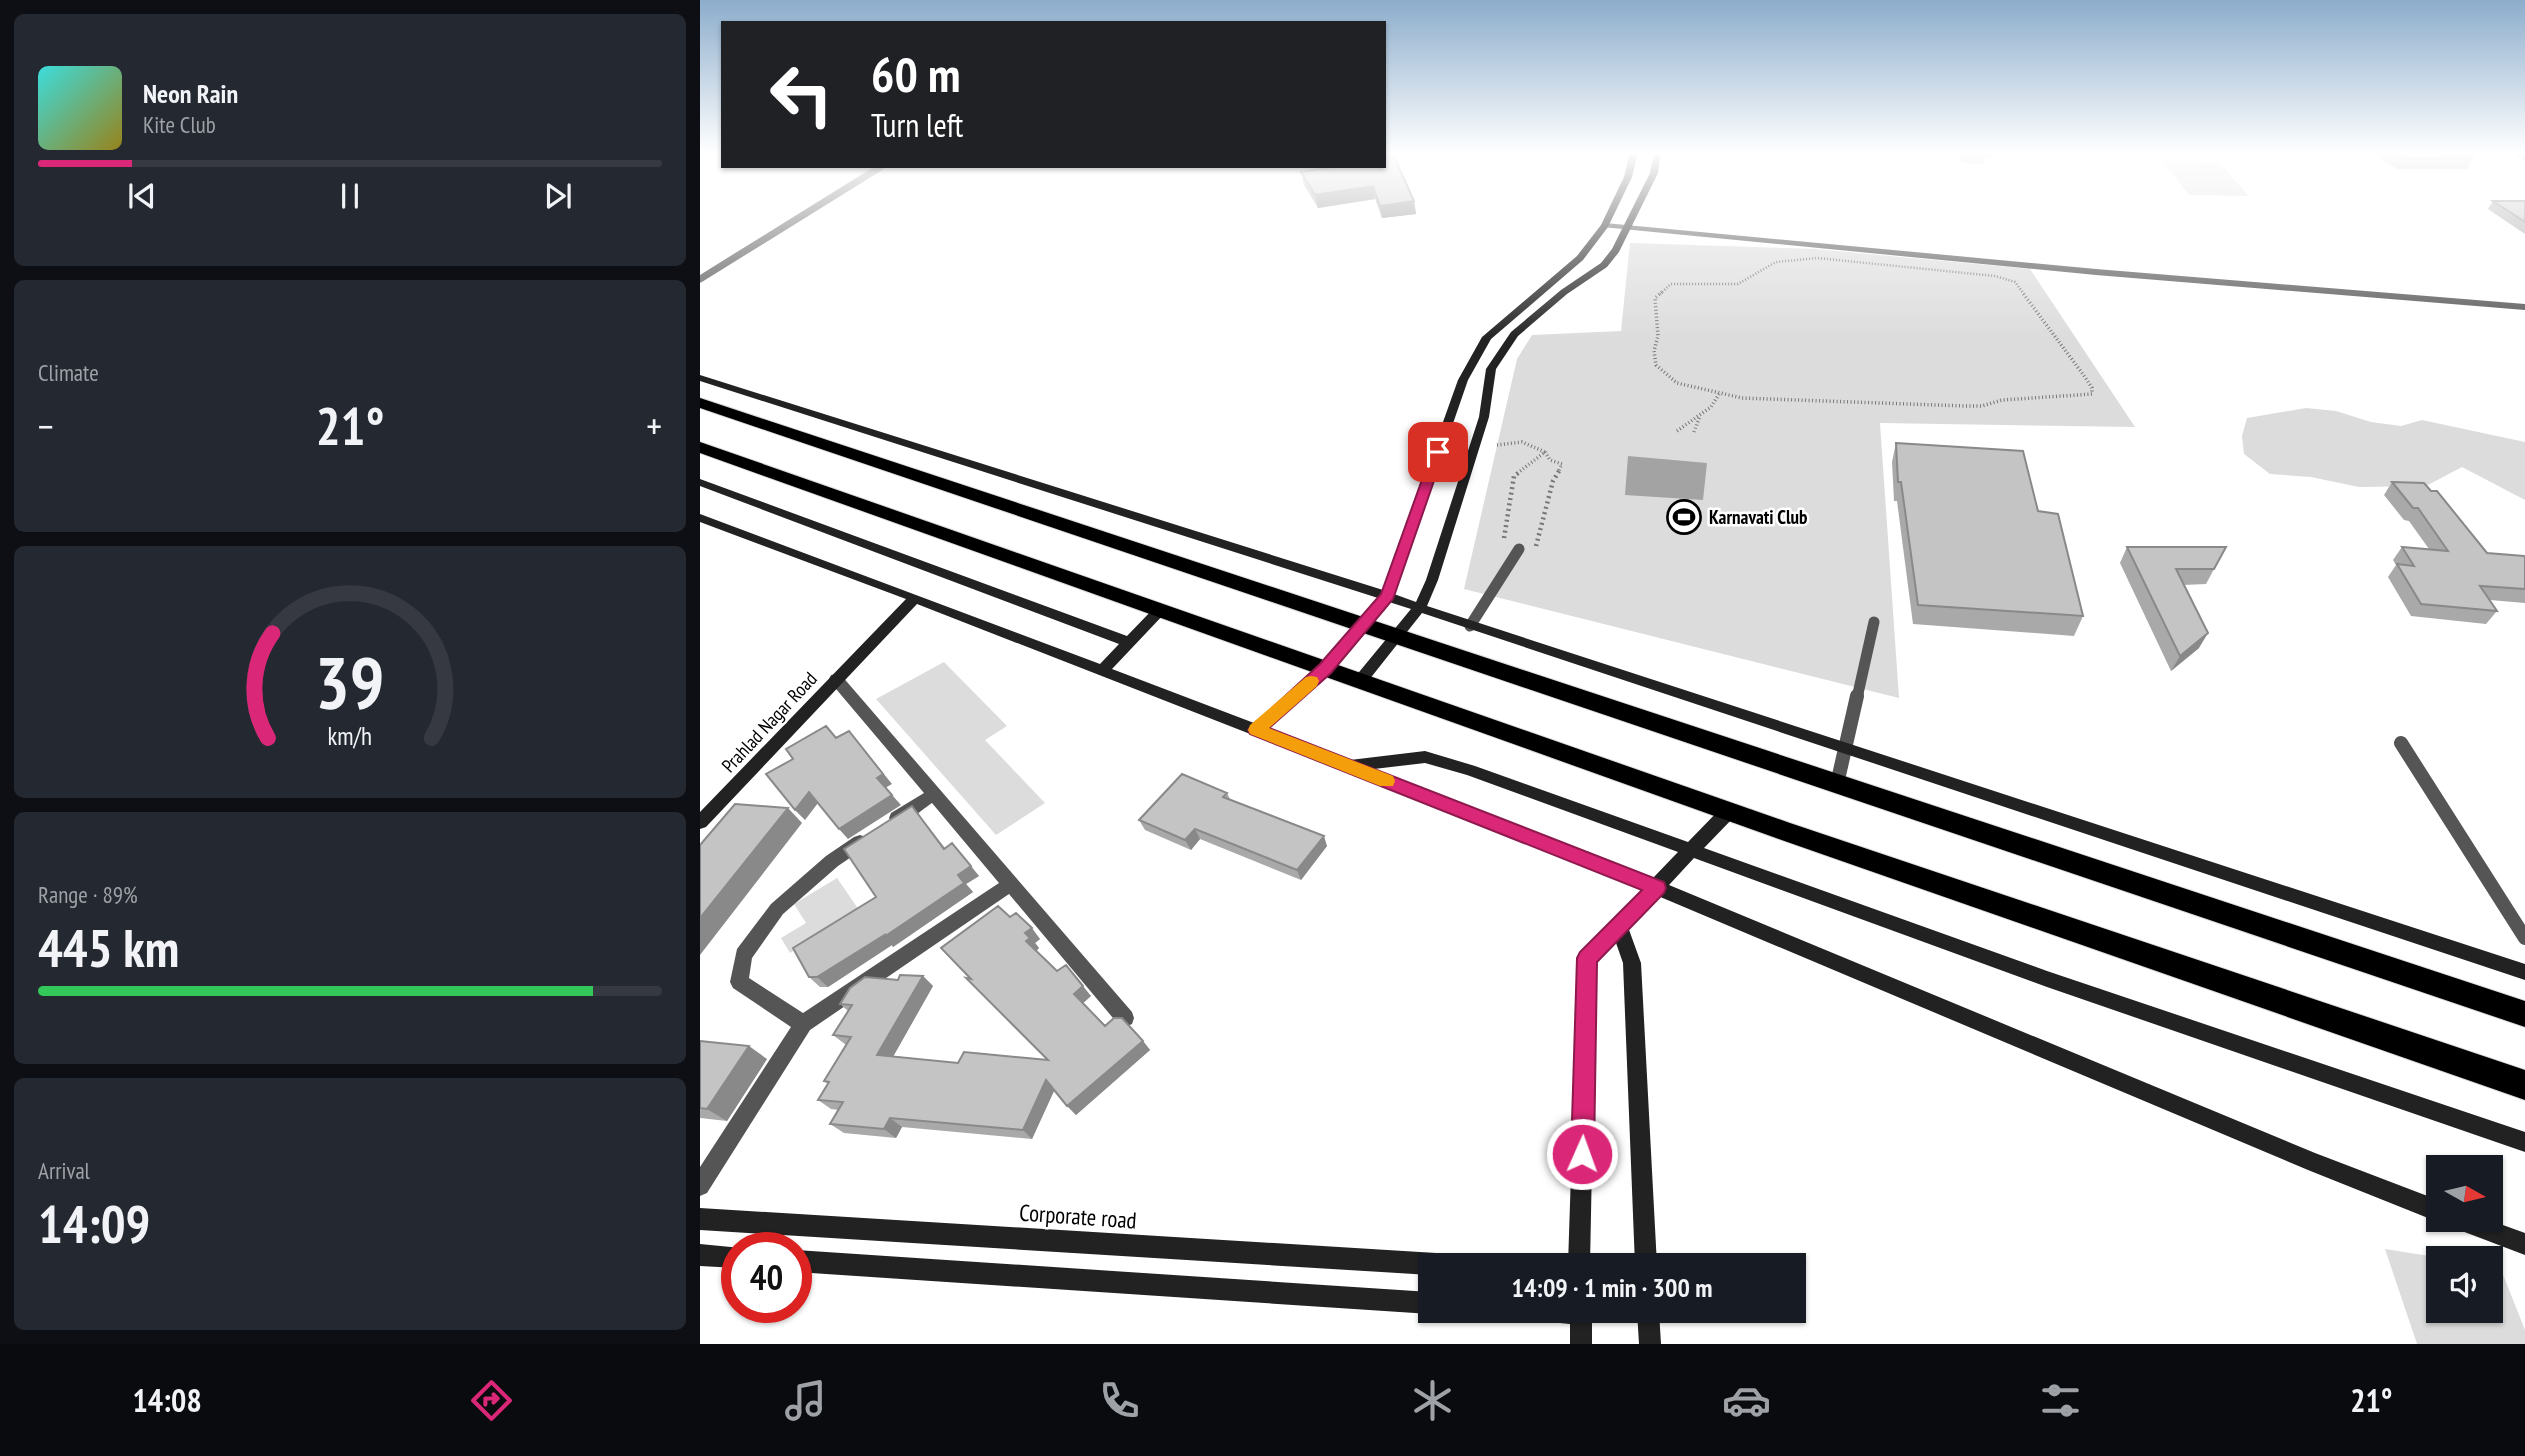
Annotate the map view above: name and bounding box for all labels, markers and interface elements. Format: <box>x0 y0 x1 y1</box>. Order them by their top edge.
text: 60 m <box>871 42 960 106</box>
icon: left <box>756 49 847 140</box>
text: Neon Rain <box>143 77 238 110</box>
text: Turn left <box>871 104 963 146</box>
text: Kite Club <box>143 110 216 139</box>
icon: previous <box>123 177 161 215</box>
icon: pause <box>331 177 369 215</box>
icon: next <box>539 177 577 215</box>
text: Climate <box>38 358 99 387</box>
text: 21° <box>316 392 384 459</box>
text: − <box>38 401 54 450</box>
text: + <box>646 401 662 450</box>
pin <box>1408 422 1468 482</box>
icon: arrive <box>1419 433 1457 471</box>
sports icon: Karnavati Club <box>1665 498 1703 536</box>
place label: Karnavati Club <box>1709 505 1807 529</box>
text: 39 <box>315 634 385 728</box>
street label: Prahlad Nagar Road <box>716 667 822 777</box>
text: km/h <box>328 720 372 752</box>
text: Range · 89% <box>38 880 138 909</box>
text: 445 km <box>38 914 179 981</box>
position arrow <box>1545 1117 1619 1191</box>
north arrow <box>2426 1155 2502 1232</box>
map controls <box>2426 1155 2503 1323</box>
text: Arrival <box>38 1156 90 1185</box>
text: 14:09 <box>38 1190 150 1257</box>
street label: Corporate road <box>1018 1197 1138 1235</box>
speed limit sign: 40 <box>721 1232 812 1323</box>
button: sound <box>2426 1246 2503 1323</box>
text: 14:09 · 1 min · 300 m <box>1512 1271 1712 1304</box>
icon: directions <box>467 1376 516 1425</box>
icon: music <box>781 1376 830 1425</box>
icon: phone <box>1095 1376 1144 1425</box>
icon: climate <box>1408 1376 1457 1425</box>
icon: car <box>1722 1376 1771 1425</box>
icon: filters <box>2036 1376 2085 1425</box>
text: 14:08 <box>132 1379 202 1421</box>
text: 21° <box>2350 1379 2393 1421</box>

